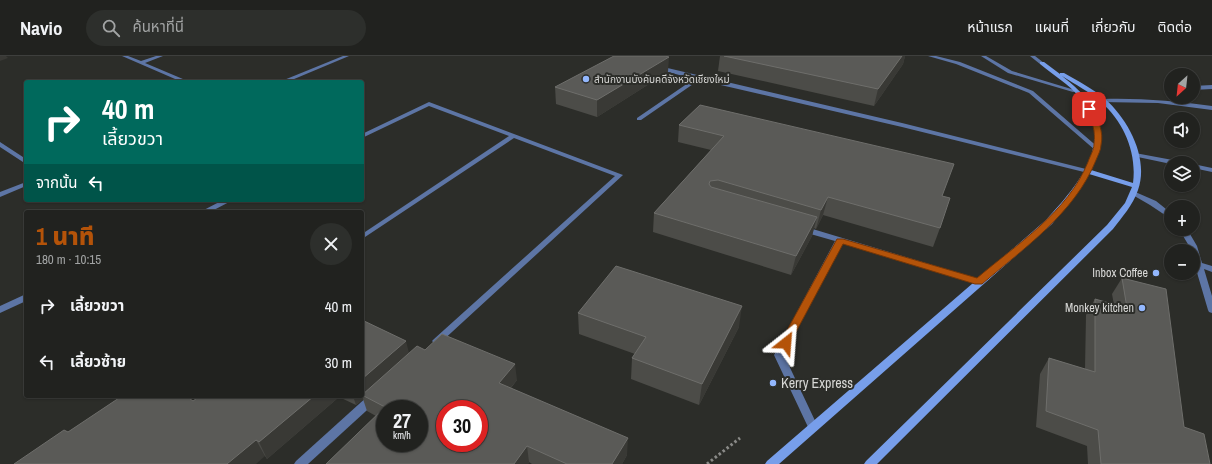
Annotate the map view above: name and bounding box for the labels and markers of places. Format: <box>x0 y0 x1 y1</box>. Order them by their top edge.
place label: สำนักงานบังคับคดีจังหวัดเชียงใหม่ <box>594 73 730 86</box>
marker: สำนักงานบังคับคดีจังหวัดเชียงใหม่ <box>581 74 591 84</box>
pin <box>1072 92 1106 126</box>
place label: Inbox Coffee <box>1092 265 1148 281</box>
marker: Inbox Coffee <box>1151 268 1161 278</box>
place label: Monkey kitchen <box>1065 300 1134 316</box>
marker: Monkey kitchen <box>1137 303 1147 313</box>
place label: Kerry Express <box>781 374 853 392</box>
marker: Kerry Express <box>768 378 778 388</box>

